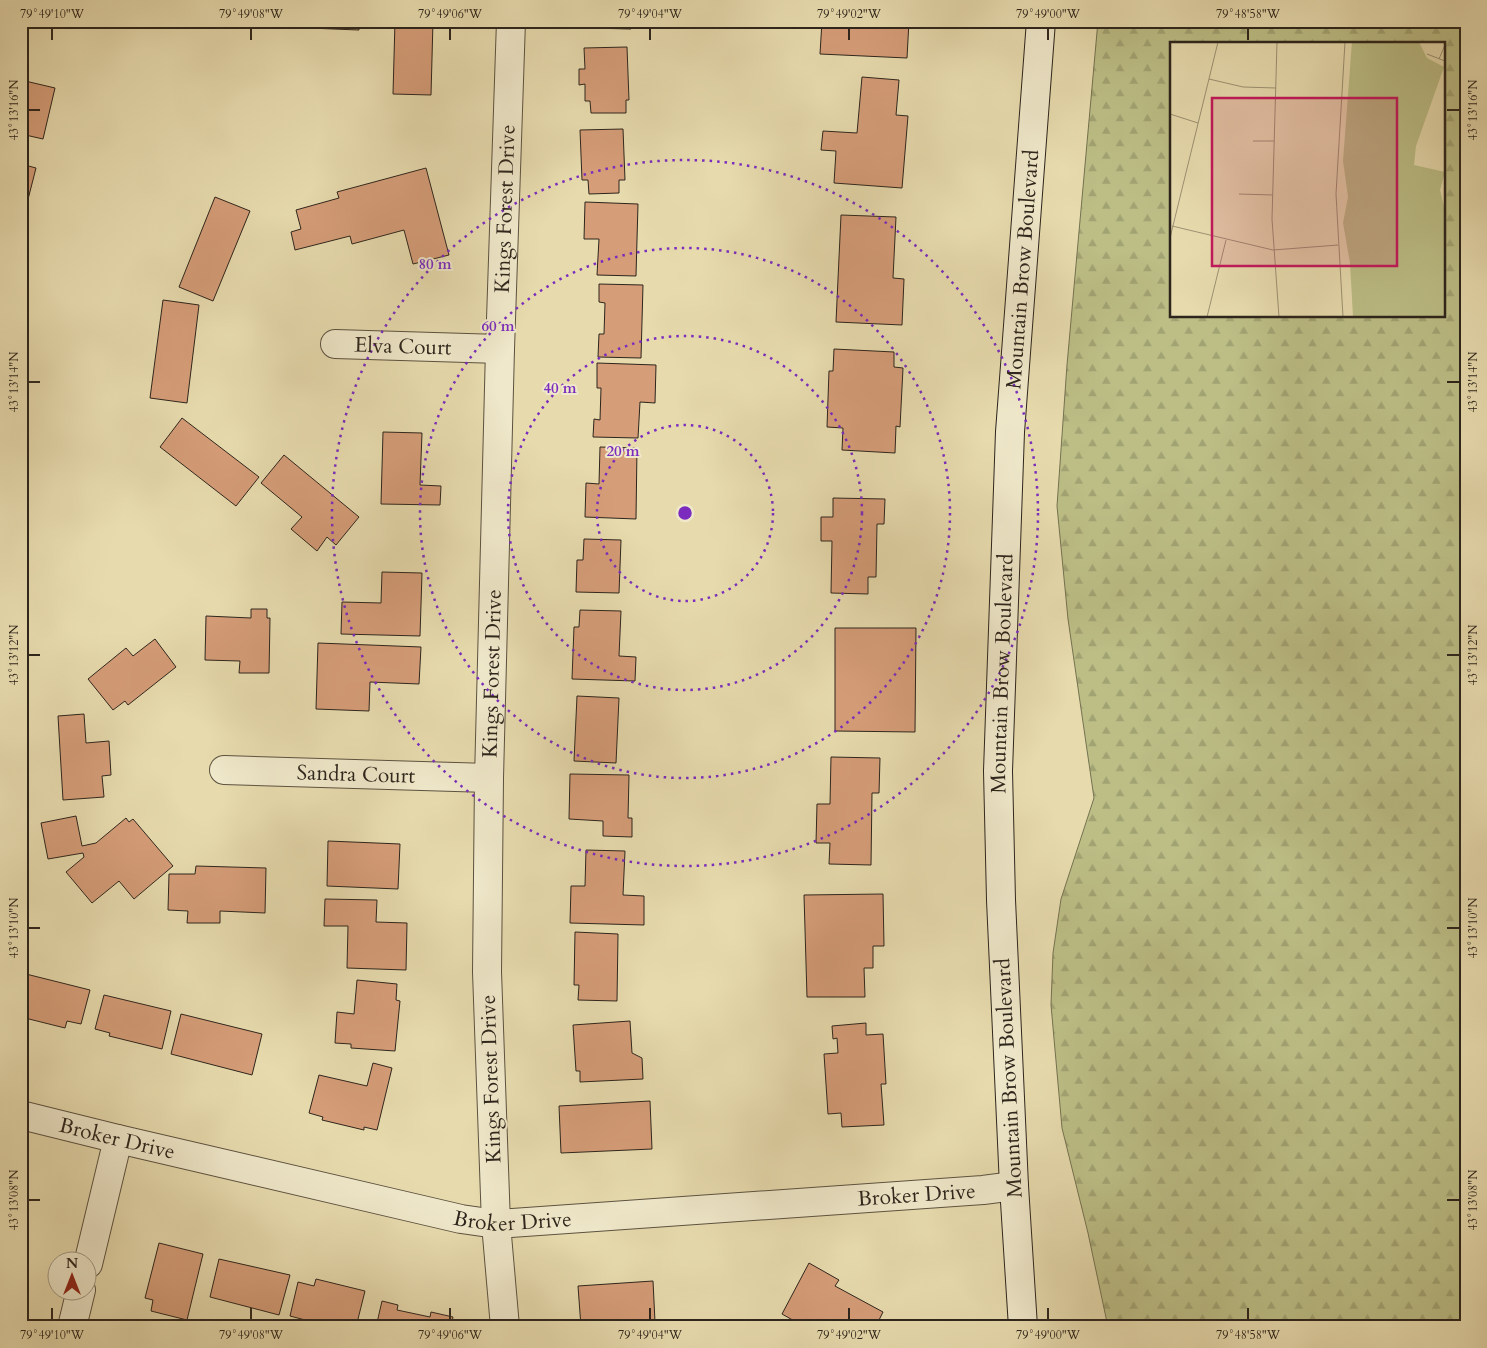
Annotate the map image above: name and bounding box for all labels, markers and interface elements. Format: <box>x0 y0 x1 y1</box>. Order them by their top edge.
text: 79°49'10"W <box>20 6 85 22</box>
text: 79°49'08"W <box>219 6 284 22</box>
text: 79°49'06"W <box>418 6 483 22</box>
text: 79°49'04"W <box>618 6 683 22</box>
text: 79°49'02"W <box>817 6 882 22</box>
text: 79°49'00"W <box>1016 6 1081 22</box>
text: 79°48'58"W <box>1216 6 1281 22</box>
inset map <box>1170 42 1444 318</box>
text: 43°13'16"N <box>6 79 22 140</box>
text: 43°13'16"N <box>1465 79 1481 140</box>
street label: Kings Forest Drive <box>487 124 522 294</box>
street label: Mountain Brow Boulevard <box>999 148 1046 390</box>
text: 80 m <box>418 254 452 274</box>
text: 60 m <box>481 316 515 336</box>
street label: Elva Court <box>354 330 452 362</box>
text: 43°13'14"N <box>6 351 22 412</box>
text: 43°13'14"N <box>1465 351 1481 412</box>
text: 40 m <box>543 378 577 398</box>
text: 20 m <box>606 441 640 461</box>
centre of rings <box>676 504 694 522</box>
street label: Mountain Brow Boulevard <box>983 553 1020 794</box>
street label: Kings Forest Drive <box>475 589 508 758</box>
text: 43°13'12"N <box>6 624 22 685</box>
text: 43°13'12"N <box>1465 624 1481 685</box>
street label: Sandra Court <box>296 758 416 790</box>
text: 43°13'10"N <box>6 897 22 958</box>
text: 43°13'10"N <box>1465 897 1481 958</box>
street label: Mountain Brow Boulevard <box>988 957 1030 1199</box>
street label: Kings Forest Drive <box>474 994 508 1164</box>
street label: Broker Drive <box>56 1111 178 1166</box>
text: 43°13'08"N <box>6 1169 22 1230</box>
text: 43°13'08"N <box>1465 1169 1481 1230</box>
street label: Broker Drive <box>857 1176 976 1213</box>
street label: Broker Drive <box>451 1203 572 1239</box>
north arrow <box>48 1250 98 1300</box>
text: N <box>66 1254 78 1273</box>
text: 79°49'10"W <box>20 1327 85 1343</box>
text: 79°49'08"W <box>219 1327 284 1343</box>
text: 79°49'06"W <box>418 1327 483 1343</box>
text: 79°49'04"W <box>618 1327 683 1343</box>
text: 79°49'02"W <box>817 1327 882 1343</box>
text: 79°49'00"W <box>1016 1327 1081 1343</box>
text: 79°48'58"W <box>1216 1327 1281 1343</box>

